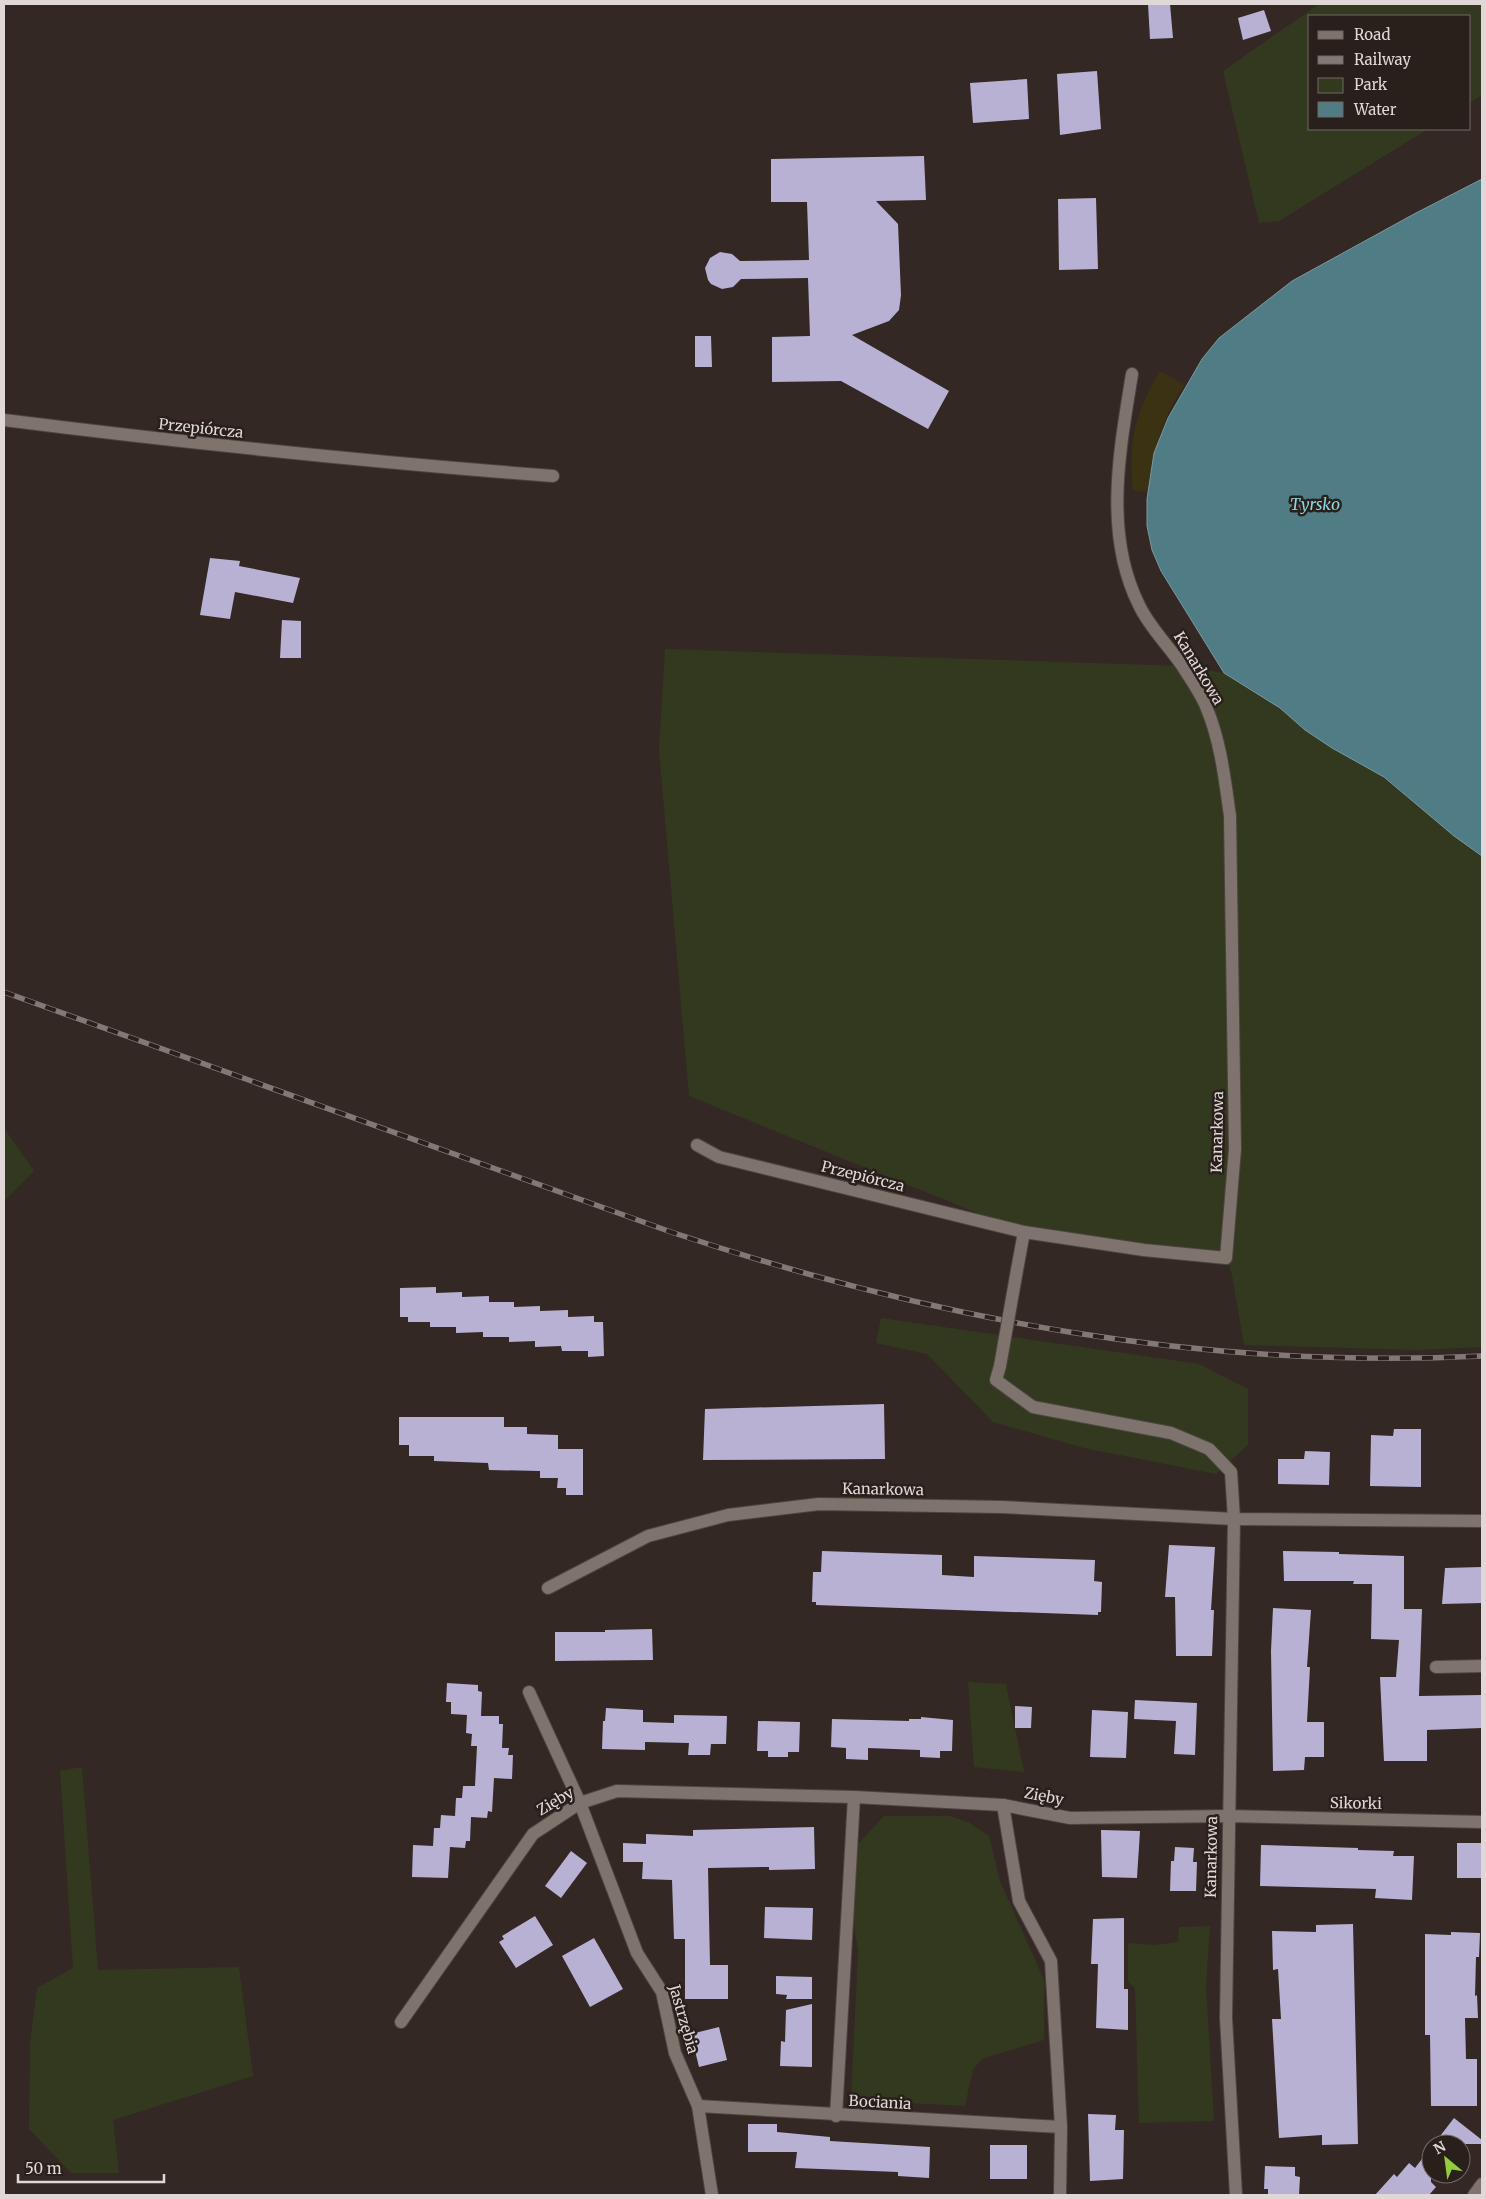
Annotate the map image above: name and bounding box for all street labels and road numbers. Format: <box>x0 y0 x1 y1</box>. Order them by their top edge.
street label: Przepiórcza <box>158 414 244 442</box>
street label: Kanarkowa <box>1170 628 1228 708</box>
street label: Kanarkowa <box>1207 1091 1227 1173</box>
street label: Przepiórcza <box>819 1156 907 1196</box>
street label: Kanarkowa <box>842 1479 924 1499</box>
street label: Zięby <box>533 1782 577 1819</box>
street label: Zięby <box>1023 1783 1066 1809</box>
street label: Sikorki <box>1330 1793 1382 1813</box>
street label: Kanarkowa <box>1201 1816 1221 1898</box>
street label: Jastrzębia <box>665 1981 703 2056</box>
street label: Bociania <box>848 2091 912 2113</box>

